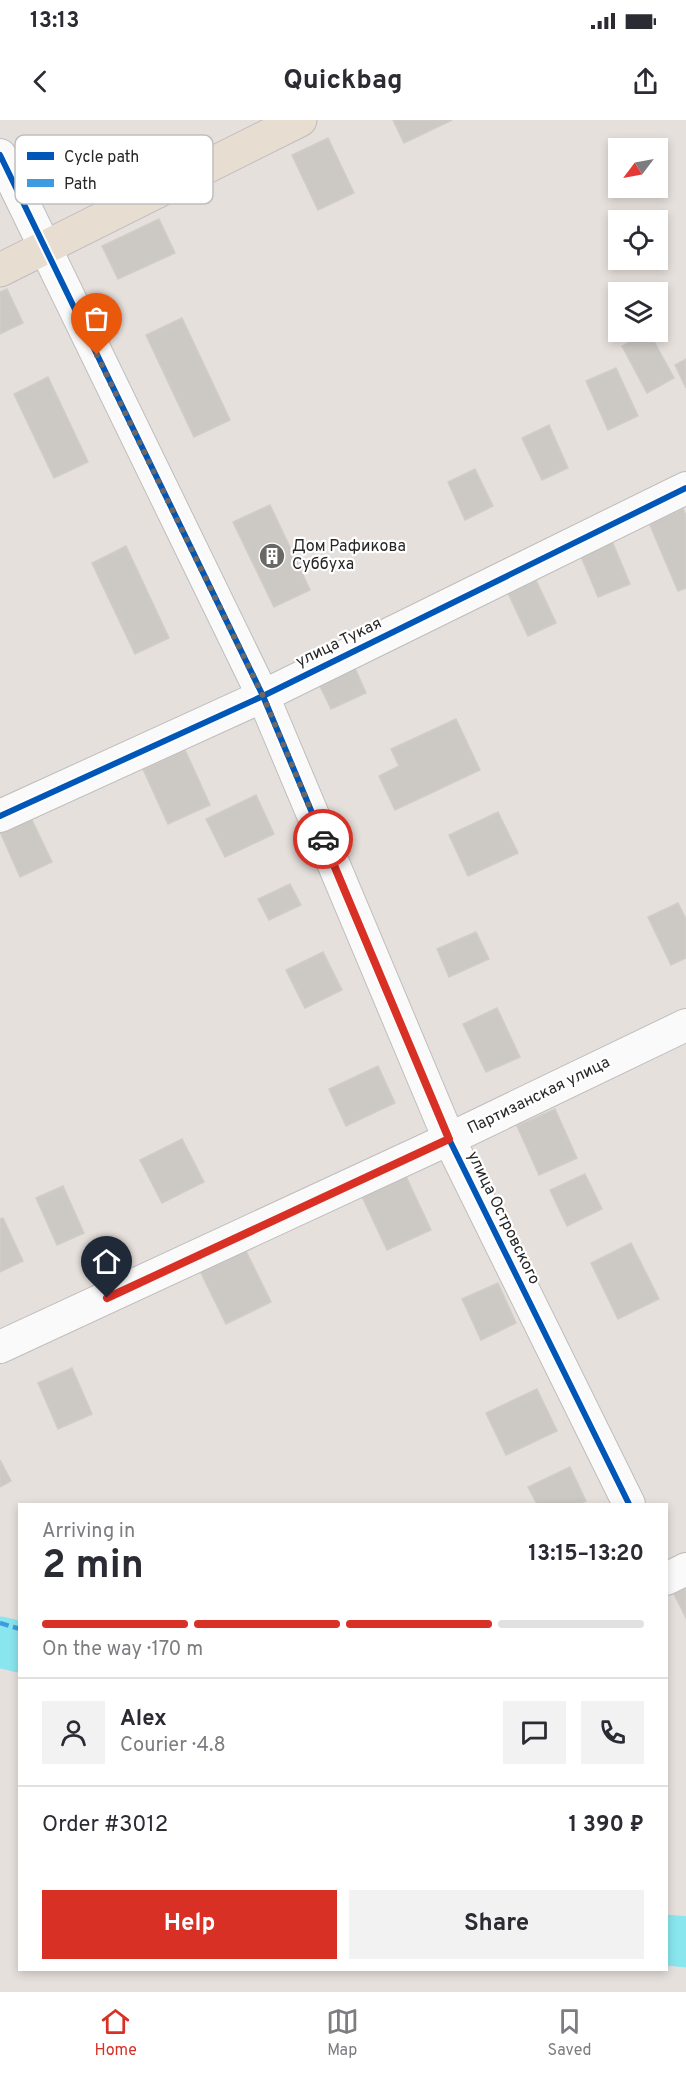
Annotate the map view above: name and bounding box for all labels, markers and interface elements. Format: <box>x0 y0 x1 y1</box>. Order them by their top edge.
text: 13:13 <box>30 8 79 35</box>
text: Quickbag <box>283 64 403 98</box>
icon: back <box>24 65 57 98</box>
icon: share <box>629 65 662 98</box>
legend <box>15 135 213 204</box>
north arrow <box>608 138 668 198</box>
map controls <box>608 138 668 342</box>
text: Cycle path <box>64 148 139 168</box>
text: Path <box>64 175 97 195</box>
button: locate <box>608 210 668 270</box>
button: layers <box>608 282 668 342</box>
pin <box>71 293 122 355</box>
icon: bag <box>80 302 113 335</box>
place label: Дом Рафикова Суббуха <box>292 537 406 575</box>
building icon: Дом Рафикова Суббуха <box>257 541 287 571</box>
street label: улица Тукая <box>293 614 385 672</box>
courier <box>293 809 353 869</box>
icon: car <box>307 823 340 856</box>
street label: Партизанская улица <box>464 1053 614 1139</box>
street label: улица Островского <box>462 1148 544 1288</box>
pin <box>81 1236 132 1298</box>
icon: home <box>90 1245 123 1278</box>
text: Arriving in <box>42 1519 135 1545</box>
text: 13:15–13:20 <box>528 1541 644 1568</box>
text: 2 min <box>42 1543 144 1592</box>
text: On the way · 170 m <box>42 1637 203 1663</box>
button: person <box>42 1701 105 1764</box>
button: chat <box>503 1701 566 1764</box>
button: phone <box>581 1701 644 1764</box>
text: Alex <box>120 1706 167 1733</box>
text: Courier · 4.8 <box>120 1733 226 1759</box>
text: Order #3012 <box>42 1812 168 1839</box>
text: 1 390 ₽ <box>569 1812 644 1839</box>
button: Help <box>42 1890 337 1959</box>
button: Share <box>349 1890 644 1959</box>
tab: Home <box>94 2005 137 2061</box>
tab: Map <box>326 2005 359 2061</box>
tab: Saved <box>548 2005 592 2061</box>

